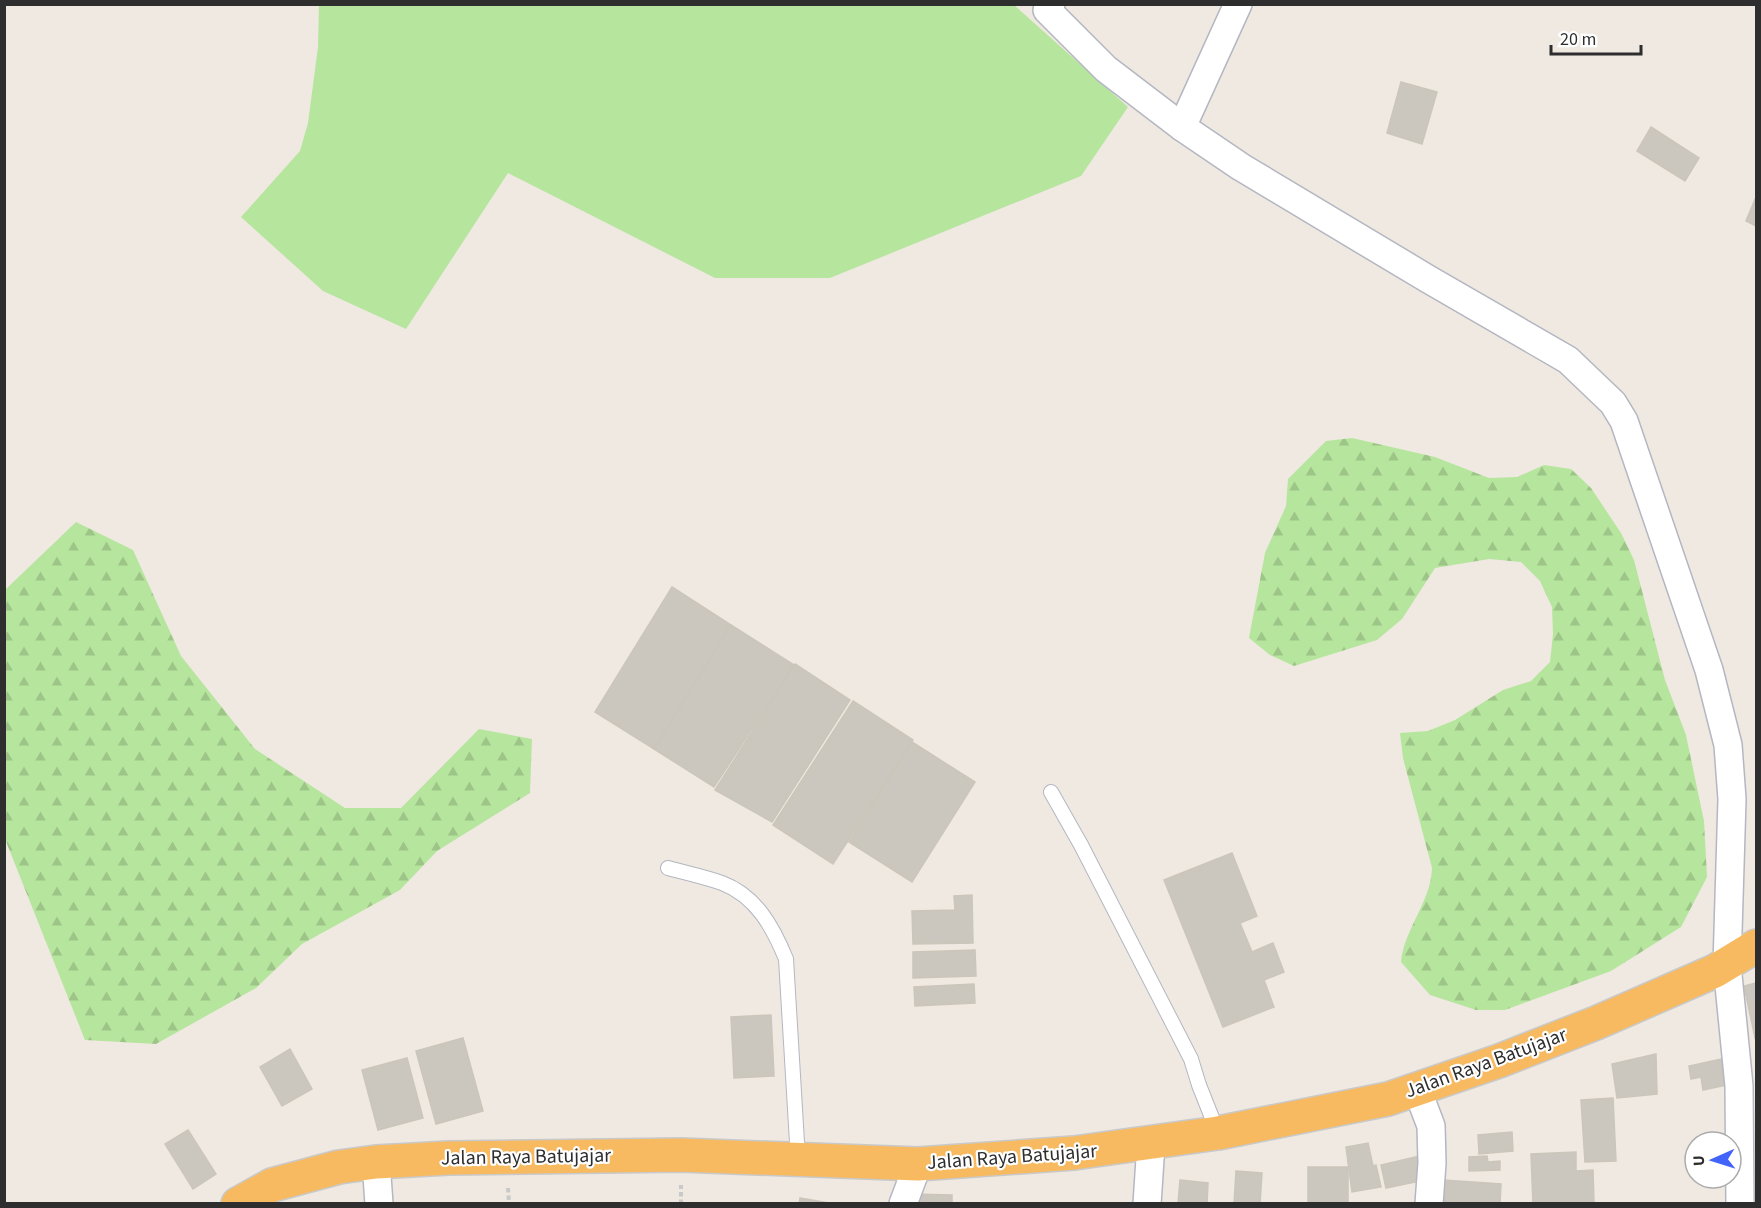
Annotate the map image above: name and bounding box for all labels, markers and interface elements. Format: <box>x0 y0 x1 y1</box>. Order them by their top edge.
scale bar <box>1551 18 1641 56</box>
text: 20 m <box>1560 27 1596 52</box>
street label: Jalan Raya Batujajar <box>1401 1021 1571 1105</box>
north arrow <box>1683 1130 1743 1190</box>
street label: Jalan Raya Batujajar <box>926 1137 1098 1177</box>
street label: Jalan Raya Batujajar <box>441 1142 611 1172</box>
text: U <box>1688 1155 1710 1167</box>

